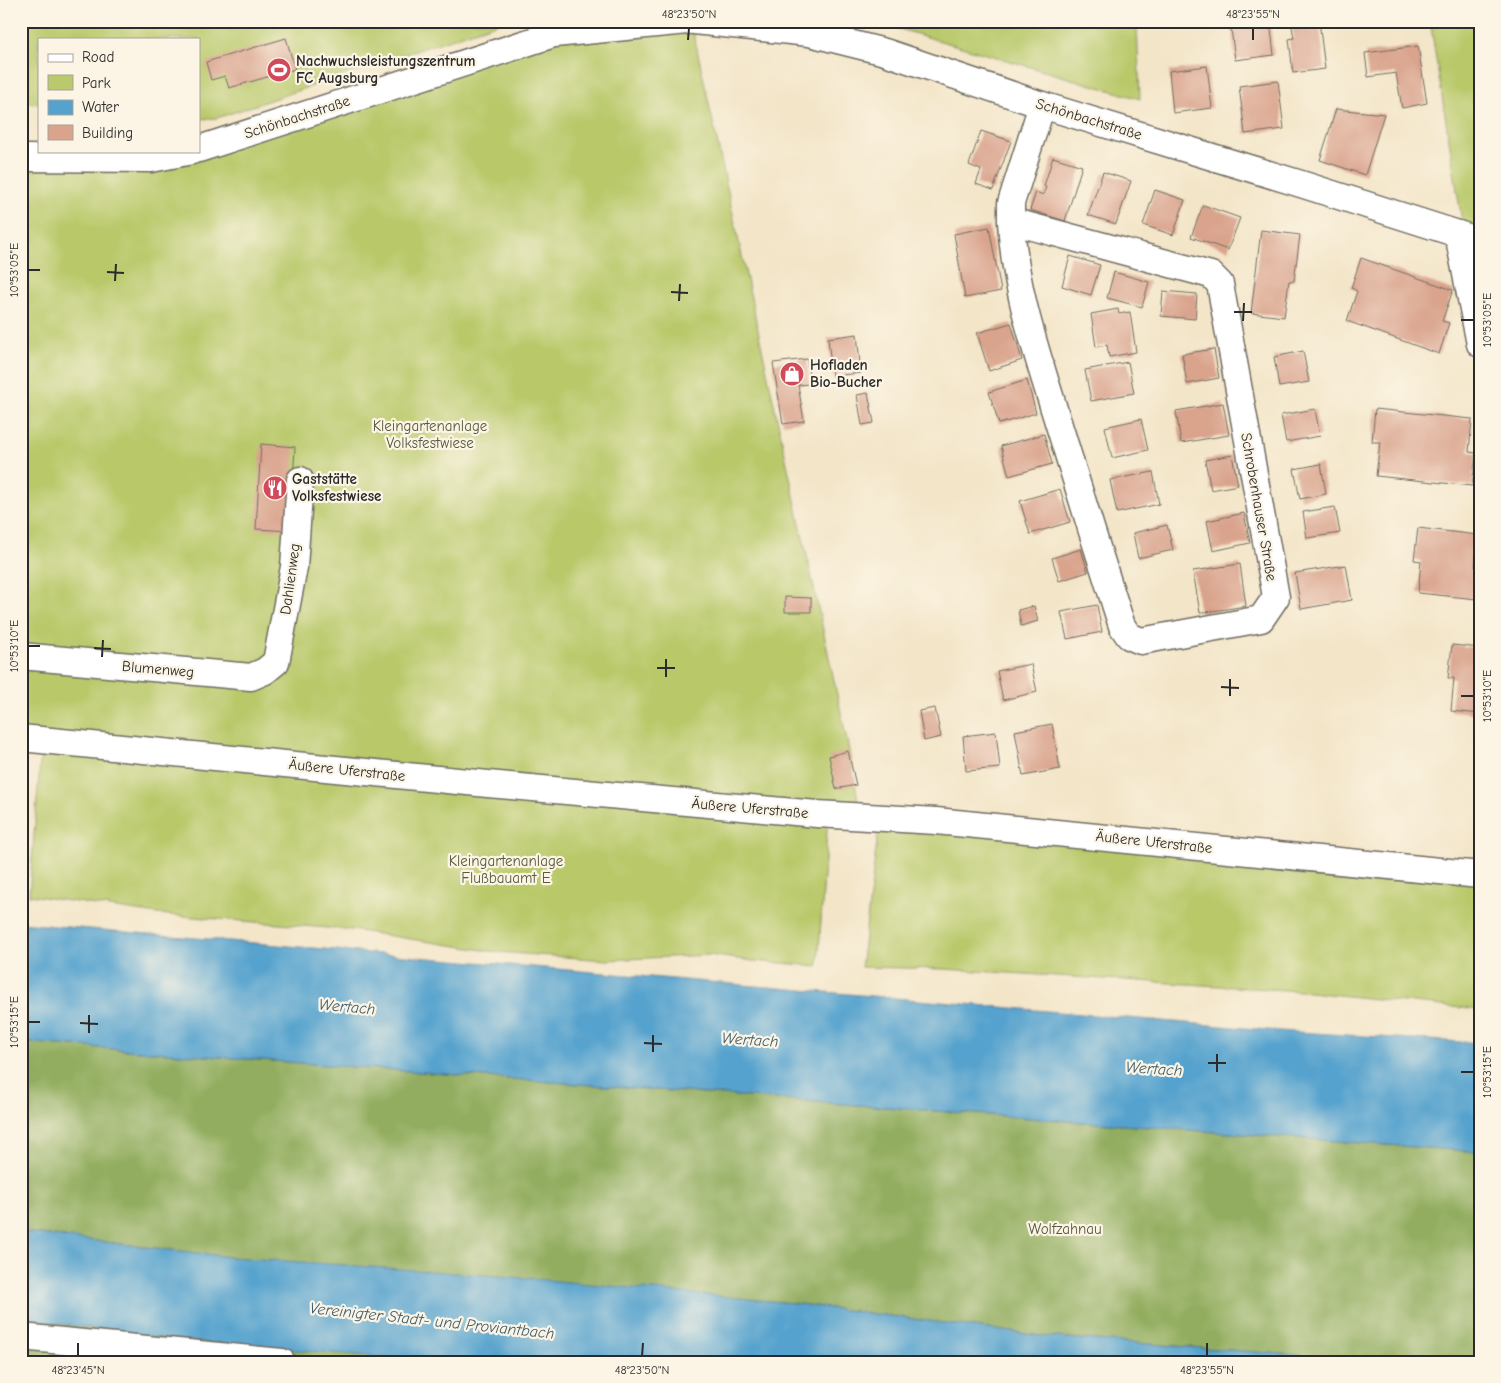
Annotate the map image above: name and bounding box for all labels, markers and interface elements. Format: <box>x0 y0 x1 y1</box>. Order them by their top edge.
text: 48°23'50"N <box>662 7 716 21</box>
text: 48°23'55"N <box>1226 7 1280 21</box>
legend <box>38 38 200 152</box>
text: Road <box>82 48 114 66</box>
place label: Nachwuchsleistungszentrum FC Augsburg <box>296 52 476 87</box>
sports icon: Nachwuchsleistungszentrum FC Augsburg <box>266 57 292 83</box>
text: Park <box>82 74 111 92</box>
street label: Schönbachstraße <box>242 91 353 143</box>
street label: Schönbachstraße <box>1034 94 1145 144</box>
text: Water <box>82 98 119 116</box>
text: Building <box>82 124 133 142</box>
text: 10°53'05"E <box>7 243 21 297</box>
text: 10°53'05"E <box>1480 293 1494 347</box>
place label: Hofladen Bio-Bucher <box>810 356 882 391</box>
shop icon: Hofladen Bio-Bucher <box>779 361 805 387</box>
park label: Kleingartenanlage Volksfestwiese <box>373 417 488 452</box>
street label: Schrobenhauser Straße <box>1237 431 1281 583</box>
place label: Gaststätte Volksfestwiese <box>292 470 381 505</box>
restaurant icon: Gaststätte Volksfestwiese <box>262 475 288 501</box>
street label: Dahlienweg <box>276 542 304 616</box>
text: 10°53'10"E <box>7 620 21 672</box>
street label: Blumenweg <box>121 657 195 681</box>
text: 10°53'10"E <box>1480 670 1494 722</box>
street label: Äußere Uferstraße <box>288 755 407 785</box>
street label: Äußere Uferstraße <box>691 794 810 822</box>
street label: Äußere Uferstraße <box>1095 827 1214 857</box>
park label: Kleingartenanlage Flußbauamt E <box>449 852 564 887</box>
text: 10°53'15"E <box>7 996 21 1048</box>
water label: Wertach <box>318 996 376 1018</box>
water label: Wertach <box>721 1029 779 1051</box>
text: 10°53'15"E <box>1480 1046 1494 1098</box>
water label: Wertach <box>1125 1058 1183 1080</box>
park label: Wolfzahnau <box>1028 1220 1102 1238</box>
water label: Vereinigter Stadt- und Proviantbach <box>309 1299 555 1343</box>
text: 48°23'45"N <box>51 1363 105 1377</box>
text: 48°23'50"N <box>615 1363 669 1377</box>
text: 48°23'55"N <box>1180 1363 1234 1377</box>

